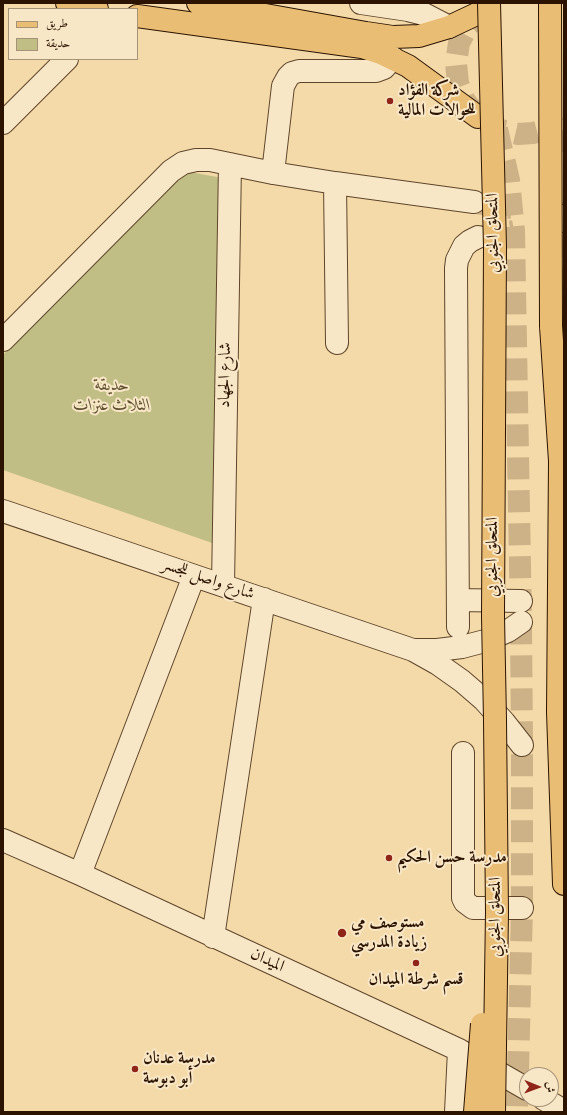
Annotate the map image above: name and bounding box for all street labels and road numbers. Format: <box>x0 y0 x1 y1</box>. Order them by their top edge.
street label: المتحلق الجنوبي <box>483 193 505 273</box>
street label: شارع الجهاد <box>215 342 237 408</box>
street label: المتحلق الجنوبي <box>483 517 503 597</box>
street label: شارع واصل للجسر <box>159 555 257 605</box>
street label: المتحلق الجنوبي <box>486 877 506 957</box>
street label: الميدان <box>247 944 287 978</box>

